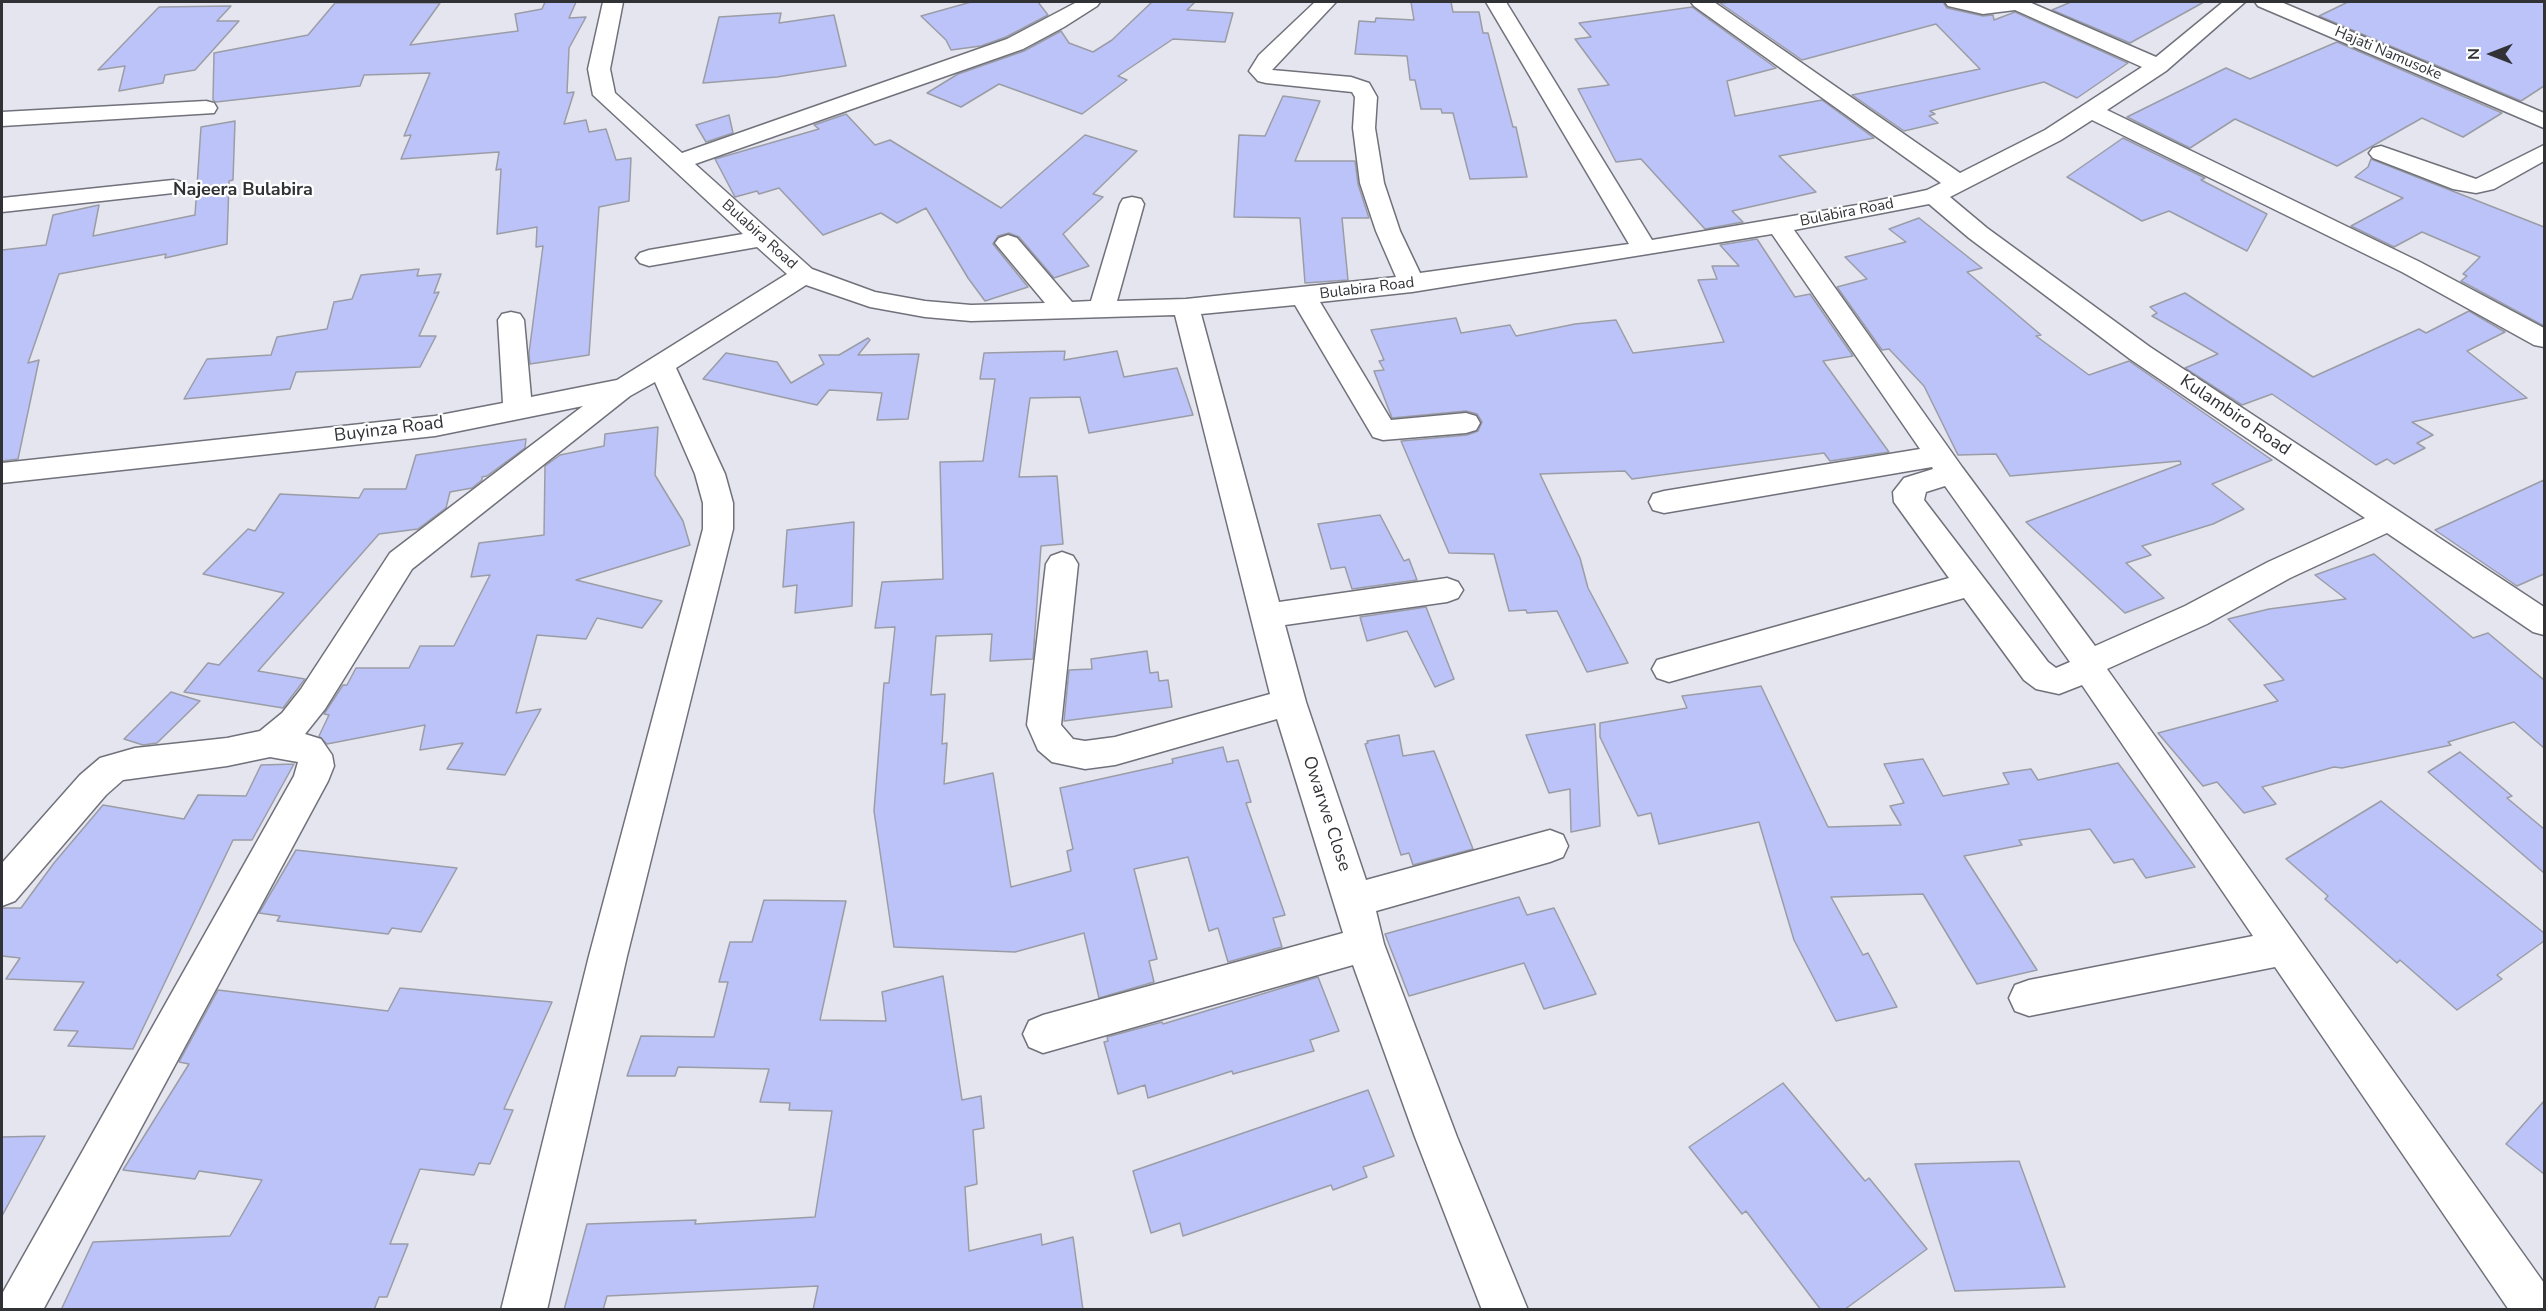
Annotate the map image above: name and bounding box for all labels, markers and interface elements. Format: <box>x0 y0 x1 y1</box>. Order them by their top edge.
street label: Hajati Namusoke <box>2332 23 2444 85</box>
north arrow <box>2462 24 2522 84</box>
text: N <box>2463 48 2485 60</box>
district label: Najeera Bulabira <box>173 180 313 202</box>
street label: Bulabira Road <box>1799 195 1895 231</box>
street label: Bulabira Road <box>718 196 800 274</box>
street label: Bulabira Road <box>1319 274 1415 304</box>
street label: Kulambiro Road <box>2176 371 2294 461</box>
street label: Buyinza Road <box>333 413 445 447</box>
street label: Owarwe Close <box>1297 754 1355 874</box>

